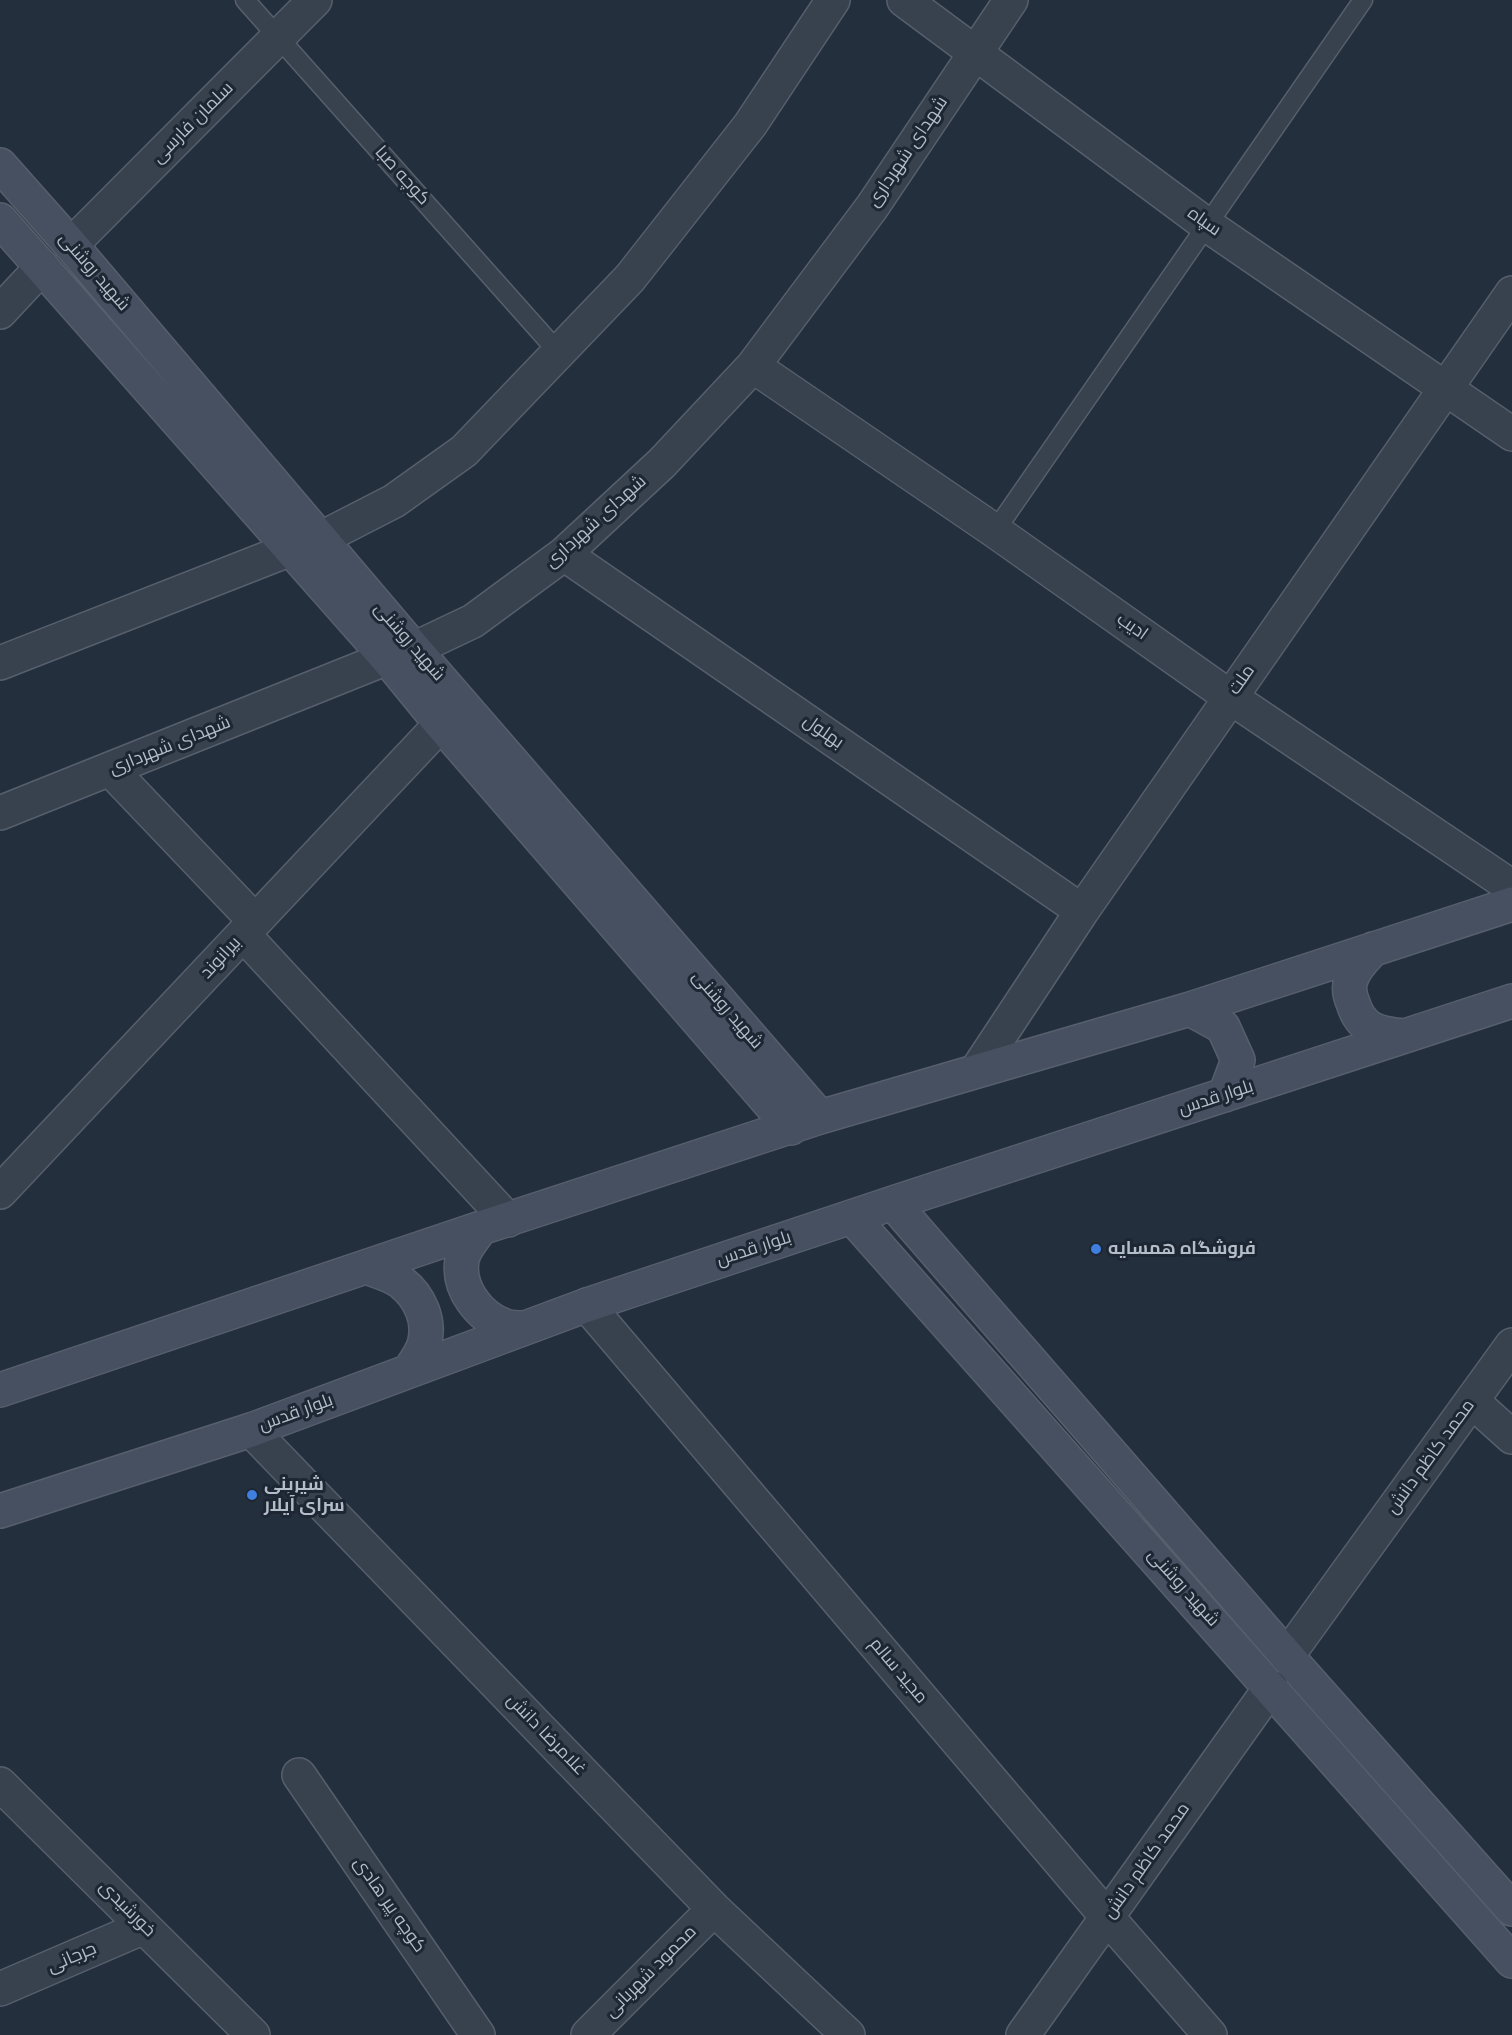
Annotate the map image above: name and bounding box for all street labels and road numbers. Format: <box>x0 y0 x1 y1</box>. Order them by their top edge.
street label: سلمان فارسی <box>148 78 238 168</box>
street label: شهدای شهرداری <box>863 93 953 211</box>
street label: کوچه صبا <box>370 142 434 210</box>
street label: سپاه <box>1183 203 1225 241</box>
street label: شهید روشنی <box>54 228 134 316</box>
street label: شهدای شهرداری <box>541 471 651 573</box>
street label: شهید روشنی <box>369 598 449 686</box>
street label: ادیب <box>1112 609 1152 645</box>
street label: ملت <box>1224 661 1260 699</box>
street label: بهلول <box>799 710 847 754</box>
street label: شهدای شهرداری <box>106 712 234 780</box>
street label: بیرانوند <box>196 932 246 984</box>
street label: شهید روشنی <box>687 966 767 1054</box>
street label: بلوار قدس <box>1176 1076 1256 1120</box>
street label: بلوار قدس <box>714 1227 794 1271</box>
street label: بلوار قدس <box>256 1390 336 1436</box>
street label: محمد کاظم دانش <box>1382 1395 1480 1519</box>
street label: شهید روشنی <box>1142 1545 1224 1631</box>
street label: مجید سالم <box>864 1634 932 1708</box>
street label: غلامرضا دانش <box>502 1690 590 1780</box>
street label: محمد کاظم دانش <box>1099 1799 1195 1923</box>
street label: کوچه پیر هادی <box>348 1853 430 1957</box>
street label: خورشیدی <box>94 1876 160 1942</box>
street label: محمود شهربانی <box>600 1921 702 2023</box>
street label: جرجانی <box>44 1938 100 1978</box>

